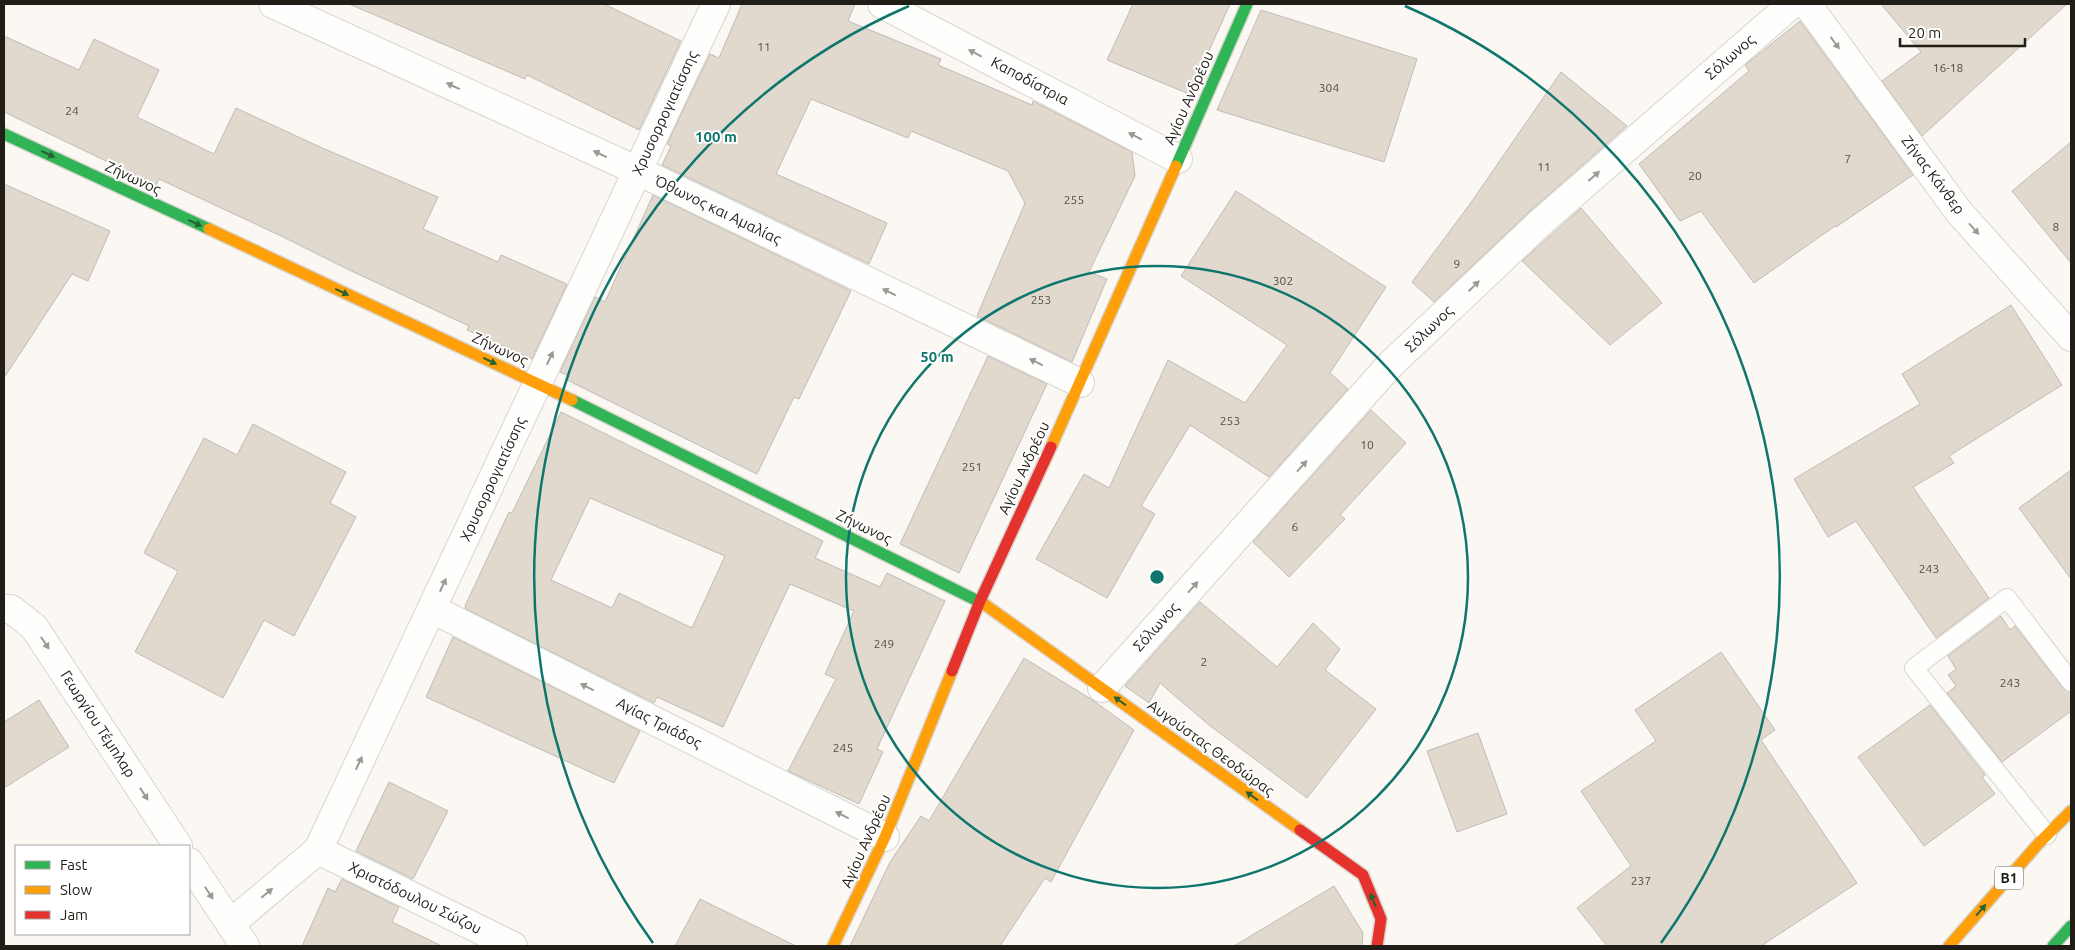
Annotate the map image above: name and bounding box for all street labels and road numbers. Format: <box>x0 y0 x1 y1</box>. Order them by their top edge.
street label: Σόλωνος <box>1702 30 1758 83</box>
street label: Χρυσορρογιατίσσης <box>628 48 701 178</box>
street label: Αγίου Ανδρέου <box>1160 48 1217 147</box>
street label: Καποδίστρια <box>988 53 1072 108</box>
street label: Ζήνας Κάνθερ <box>1898 132 1969 217</box>
street label: Ζήνωνος <box>103 157 164 198</box>
street label: Όθωνος και Αμαλίας <box>651 171 784 248</box>
street label: Σόλωνος <box>1401 302 1456 356</box>
street label: Ζήνωνος <box>470 328 531 369</box>
street label: Χρυσορρογιατίσσης <box>456 414 529 544</box>
street label: Αγίου Ανδρέου <box>995 419 1053 517</box>
street label: Ζήνωνος <box>834 506 895 547</box>
street label: Σόλωνος <box>1129 599 1182 655</box>
street label: Γεωργίου Τέμπλαρ <box>58 667 139 780</box>
street label: Αγίας Τριάδος <box>614 694 705 751</box>
street label: Αυγούστας Θεοδώρας <box>1145 696 1278 799</box>
street label: Αγίου Ανδρέου <box>837 791 894 890</box>
street label: Χριστόδουλου Σώζου <box>346 858 484 937</box>
road number: B1 <box>1995 866 2023 890</box>

